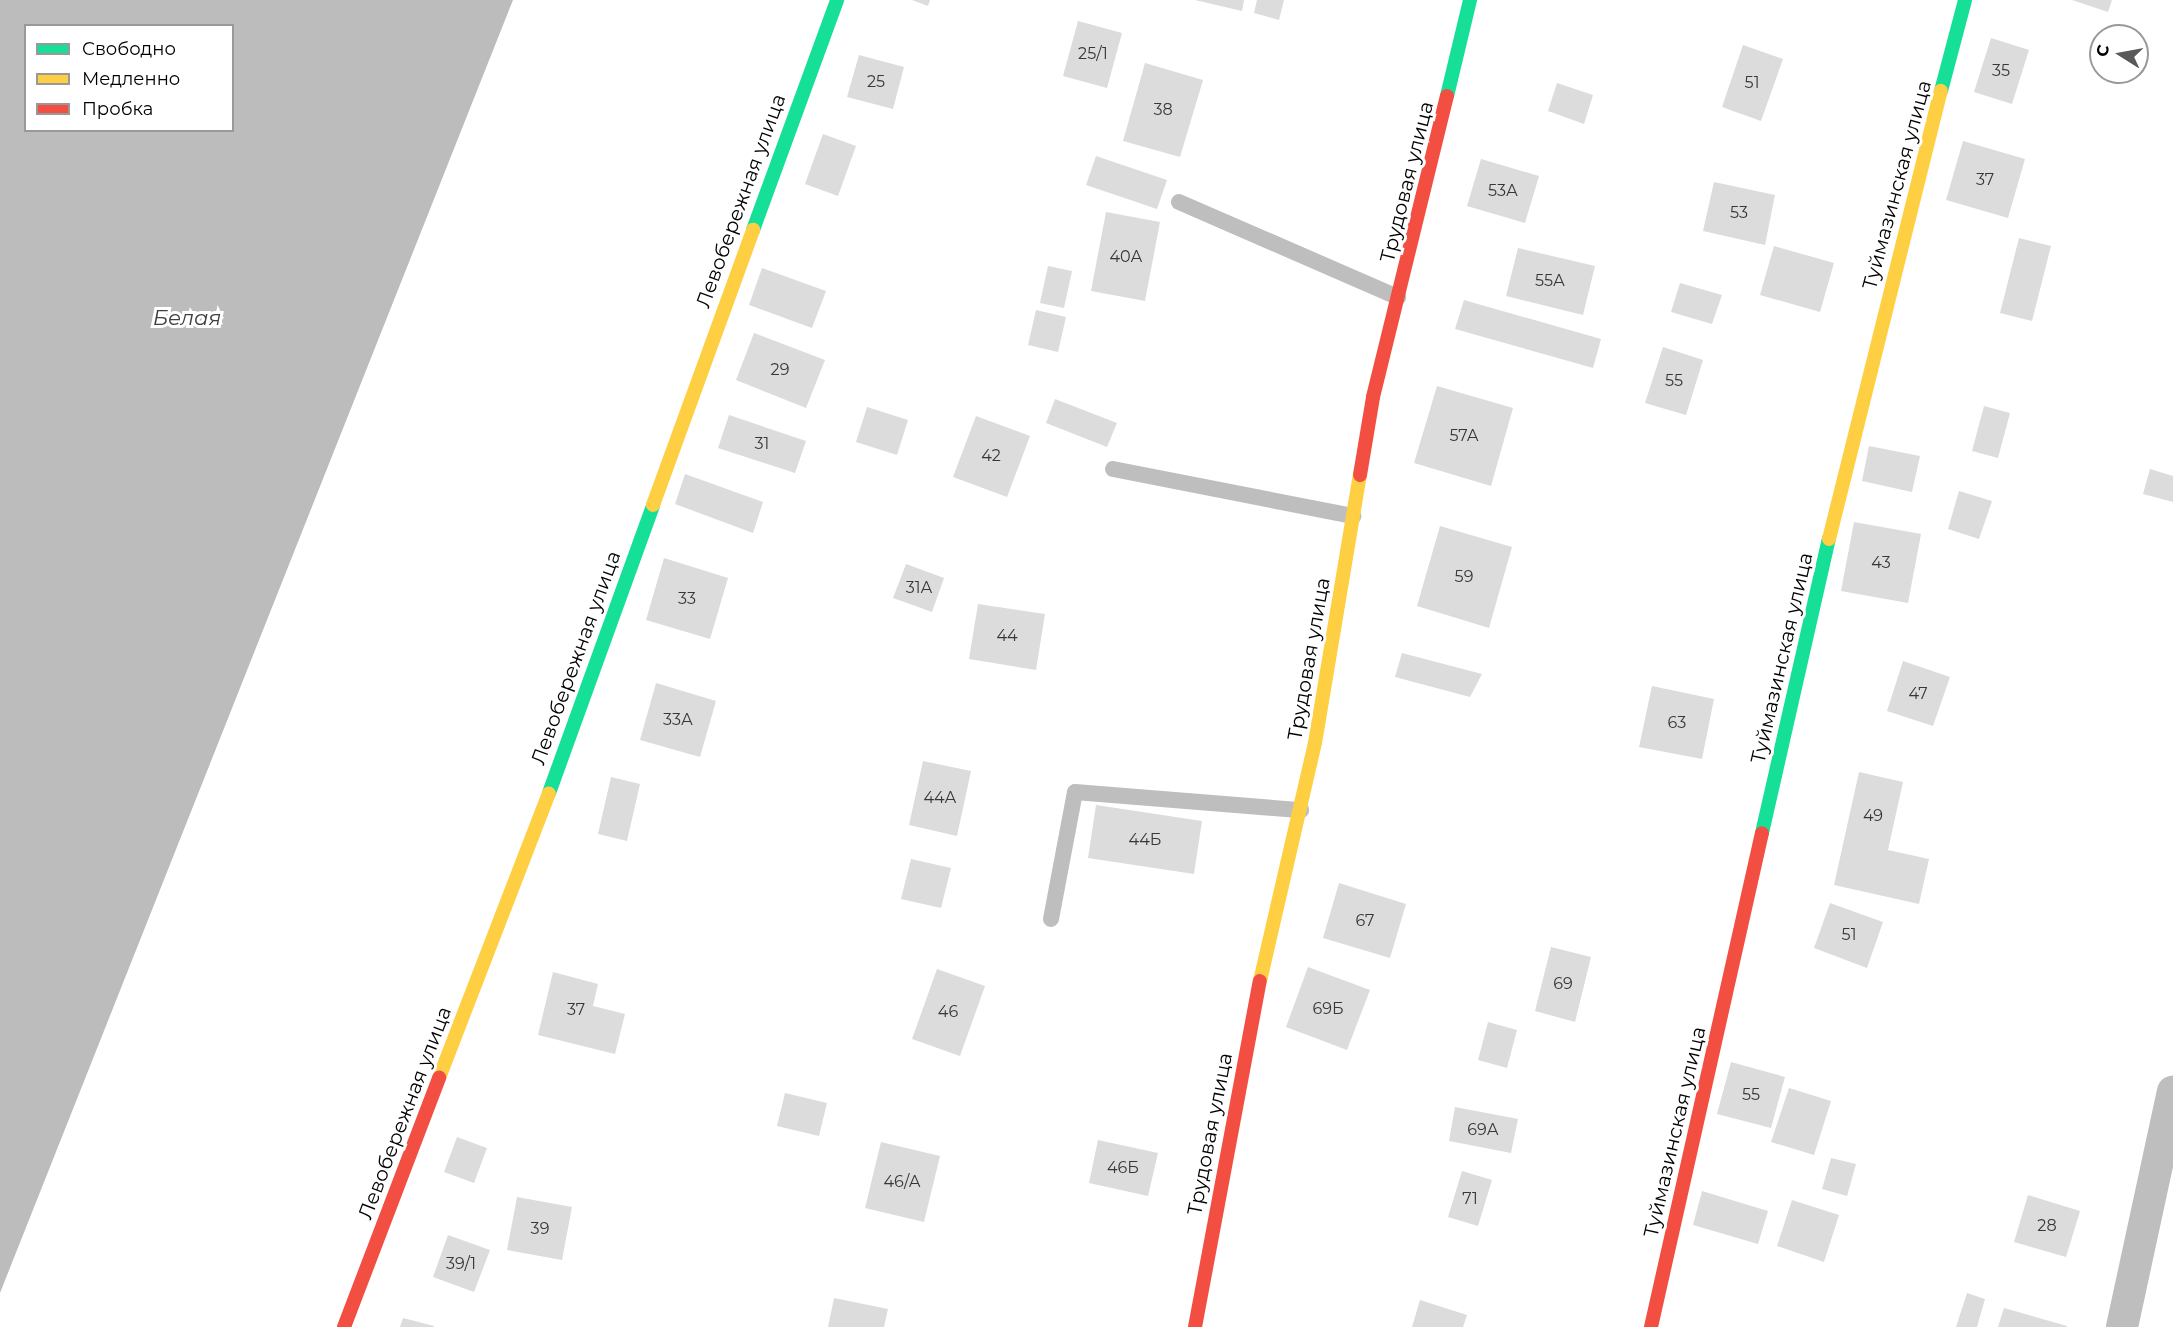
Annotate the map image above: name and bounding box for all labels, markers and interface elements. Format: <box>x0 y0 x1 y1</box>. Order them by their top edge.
legend <box>24 24 234 132</box>
north arrow <box>2089 24 2149 84</box>
text: Свободно <box>82 38 176 60</box>
text: С <box>2092 43 2113 58</box>
house number: 25/1 <box>1078 44 1108 64</box>
house number: 35 <box>1992 61 2010 81</box>
text: Медленно <box>82 68 180 90</box>
house number: 25 <box>867 72 885 92</box>
house number: 51 <box>1745 73 1759 93</box>
street label: Туймазинская улица <box>1858 78 1936 292</box>
street label: Левобережная улица <box>691 91 791 311</box>
text: Пробка <box>82 98 153 120</box>
street label: Трудовая улица <box>1375 99 1439 265</box>
house number: 38 <box>1153 100 1173 120</box>
house number: 37 <box>1976 170 1994 190</box>
house number: 53А <box>1488 181 1518 201</box>
house number: 53 <box>1730 203 1748 223</box>
house number: 40А <box>1110 247 1142 267</box>
house number: 55А <box>1535 271 1565 291</box>
water label: Белая <box>153 305 221 331</box>
house number: 29 <box>771 360 789 380</box>
house number: 55 <box>1665 371 1683 391</box>
house number: 57А <box>1449 426 1479 446</box>
house number: 31 <box>755 434 769 454</box>
house number: 42 <box>981 446 1001 466</box>
street label: Левобережная улица <box>526 548 626 768</box>
street label: Туймазинская улица <box>1746 550 1818 766</box>
house number: 43 <box>1871 553 1891 573</box>
house number: 59 <box>1455 567 1473 587</box>
street label: Трудовая улица <box>1283 576 1335 742</box>
house number: 31А <box>906 578 932 598</box>
house number: 33 <box>678 589 696 609</box>
house number: 44 <box>996 626 1018 646</box>
house number: 47 <box>1908 684 1928 704</box>
house number: 33А <box>663 710 693 730</box>
house number: 63 <box>1668 713 1686 733</box>
house number: 44А <box>923 788 957 808</box>
house number: 49 <box>1863 806 1883 826</box>
house number: 44Б <box>1129 830 1161 850</box>
house number: 67 <box>1355 911 1375 931</box>
house number: 51 <box>1842 925 1856 945</box>
house number: 69 <box>1553 974 1573 994</box>
house number: 69Б <box>1312 999 1344 1019</box>
house number: 37 <box>567 1000 585 1020</box>
house number: 46 <box>938 1002 958 1022</box>
street label: Левобережная улица <box>353 1003 457 1223</box>
street label: Туймазинская улица <box>1639 1024 1711 1240</box>
street label: Трудовая улица <box>1182 1051 1238 1217</box>
house number: 55 <box>1742 1085 1760 1105</box>
house number: 69А <box>1467 1120 1499 1140</box>
house number: 46Б <box>1107 1158 1139 1178</box>
house number: 46/А <box>883 1172 921 1192</box>
house number: 71 <box>1462 1189 1478 1209</box>
house number: 28 <box>2037 1216 2057 1236</box>
house number: 39 <box>531 1219 549 1239</box>
house number: 39/1 <box>446 1254 476 1274</box>

